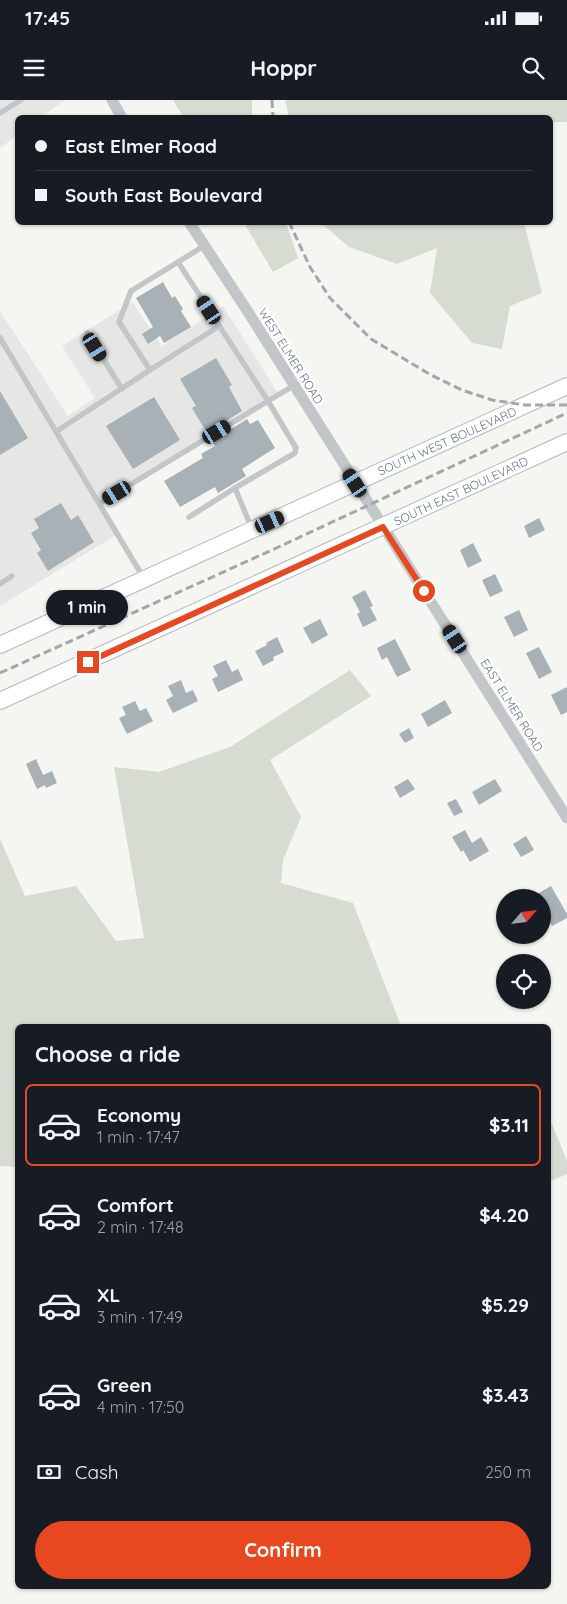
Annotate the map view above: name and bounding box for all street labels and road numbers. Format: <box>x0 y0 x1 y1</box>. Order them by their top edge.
street label: WEST ELMER ROAD <box>255 305 327 407</box>
street label: SOUTH WEST BOULEVARD <box>375 403 519 478</box>
street label: SOUTH EAST BOULEVARD <box>392 453 531 529</box>
street label: EAST ELMER ROAD <box>477 656 547 754</box>

